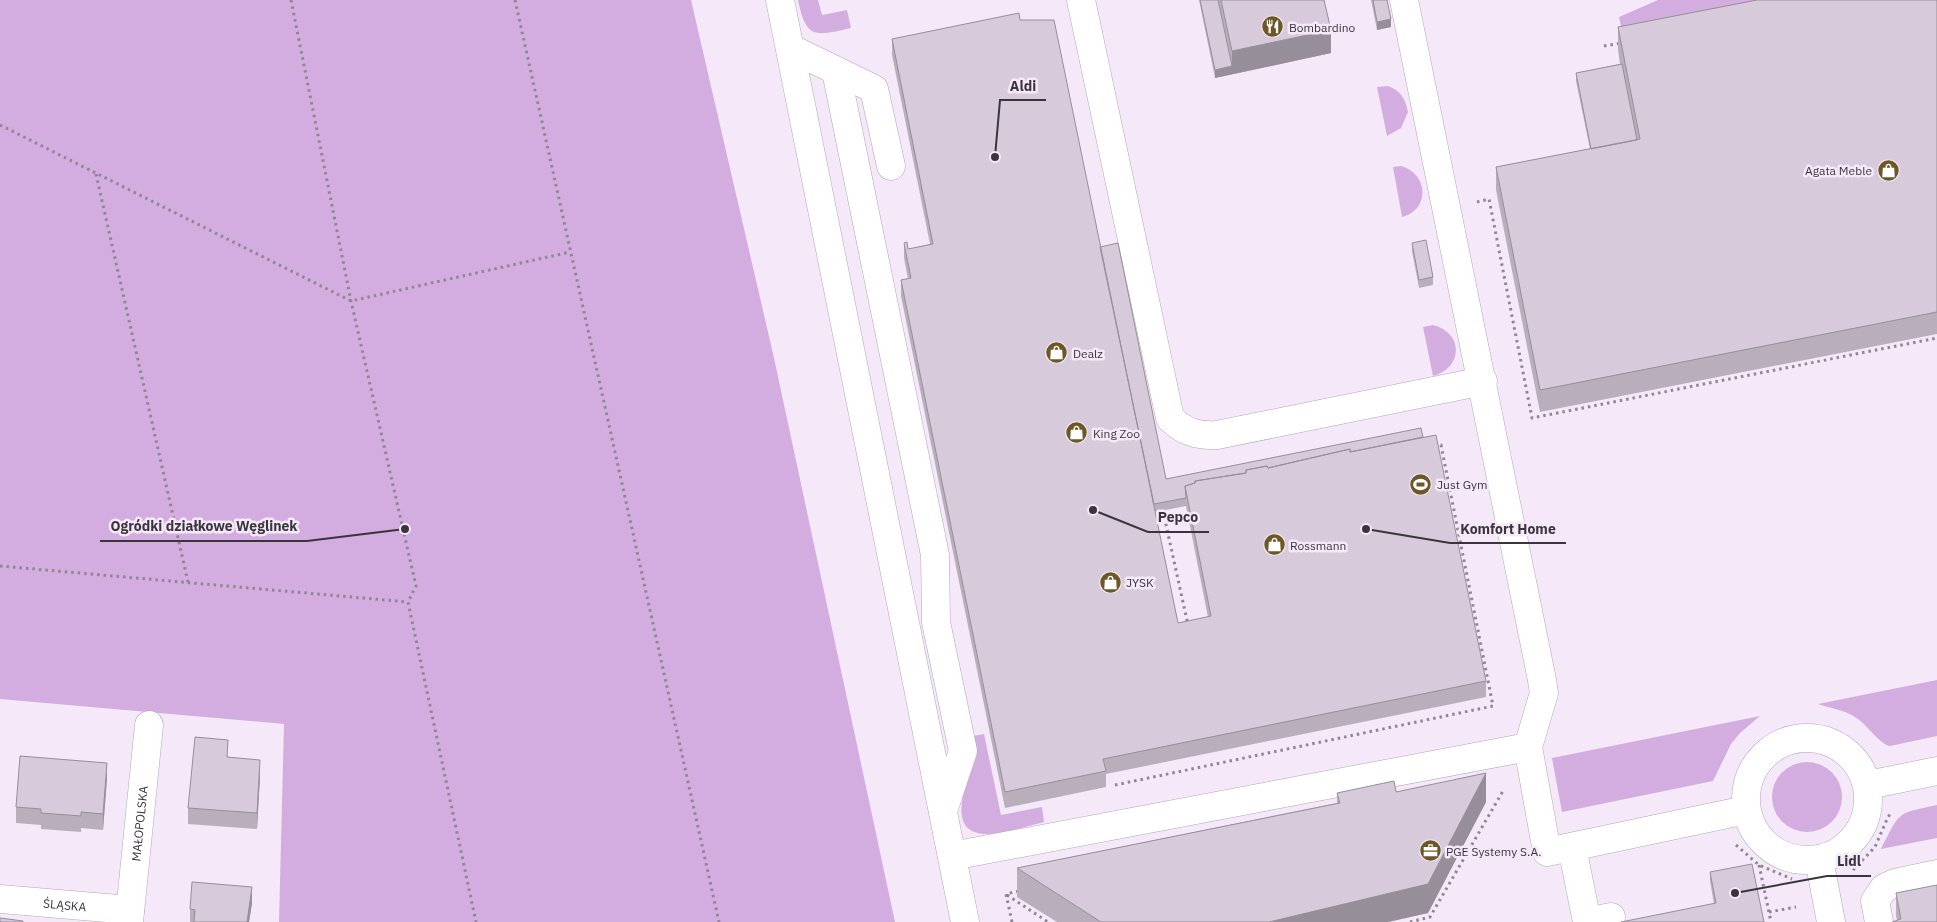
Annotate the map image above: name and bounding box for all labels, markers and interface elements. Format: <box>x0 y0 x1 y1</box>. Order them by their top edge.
restaurant icon: Bombardino <box>1261 15 1285 39</box>
place label: Bombardino <box>1289 20 1356 35</box>
callout: Aldi <box>1000 71 1046 100</box>
text: Aldi <box>1010 77 1036 95</box>
shop icon: Agata Meble <box>1876 158 1900 182</box>
place label: Agata Meble <box>1805 163 1872 178</box>
shop icon: Dealz <box>1045 341 1069 365</box>
place label: Dealz <box>1073 346 1103 361</box>
shop icon: King Zoo <box>1065 421 1089 445</box>
place label: King Zoo <box>1093 426 1140 441</box>
sports icon: Just Gym <box>1409 472 1433 496</box>
place label: Just Gym <box>1437 477 1488 492</box>
callout: Pepco <box>1148 503 1209 532</box>
text: Pepco <box>1158 508 1198 526</box>
callout: Ogródki działkowe Węglinek <box>100 512 307 541</box>
callout: Komfort Home <box>1450 514 1566 543</box>
text: Ogródki działkowe Węglinek <box>111 517 298 535</box>
text: Komfort Home <box>1460 520 1556 538</box>
shop icon: Rossmann <box>1262 533 1286 557</box>
place label: Rossmann <box>1290 538 1346 553</box>
shop icon: JYSK <box>1098 570 1122 594</box>
place label: JYSK <box>1126 575 1154 590</box>
street label: MAŁOPOLSKA <box>128 785 150 862</box>
office icon: PGE Systemy S.A. <box>1418 839 1442 863</box>
place label: PGE Systemy S.A. <box>1446 844 1542 859</box>
callout: Lidl <box>1827 847 1871 876</box>
text: Lidl <box>1837 852 1861 870</box>
street label: ŚLĄSKA <box>43 895 87 914</box>

